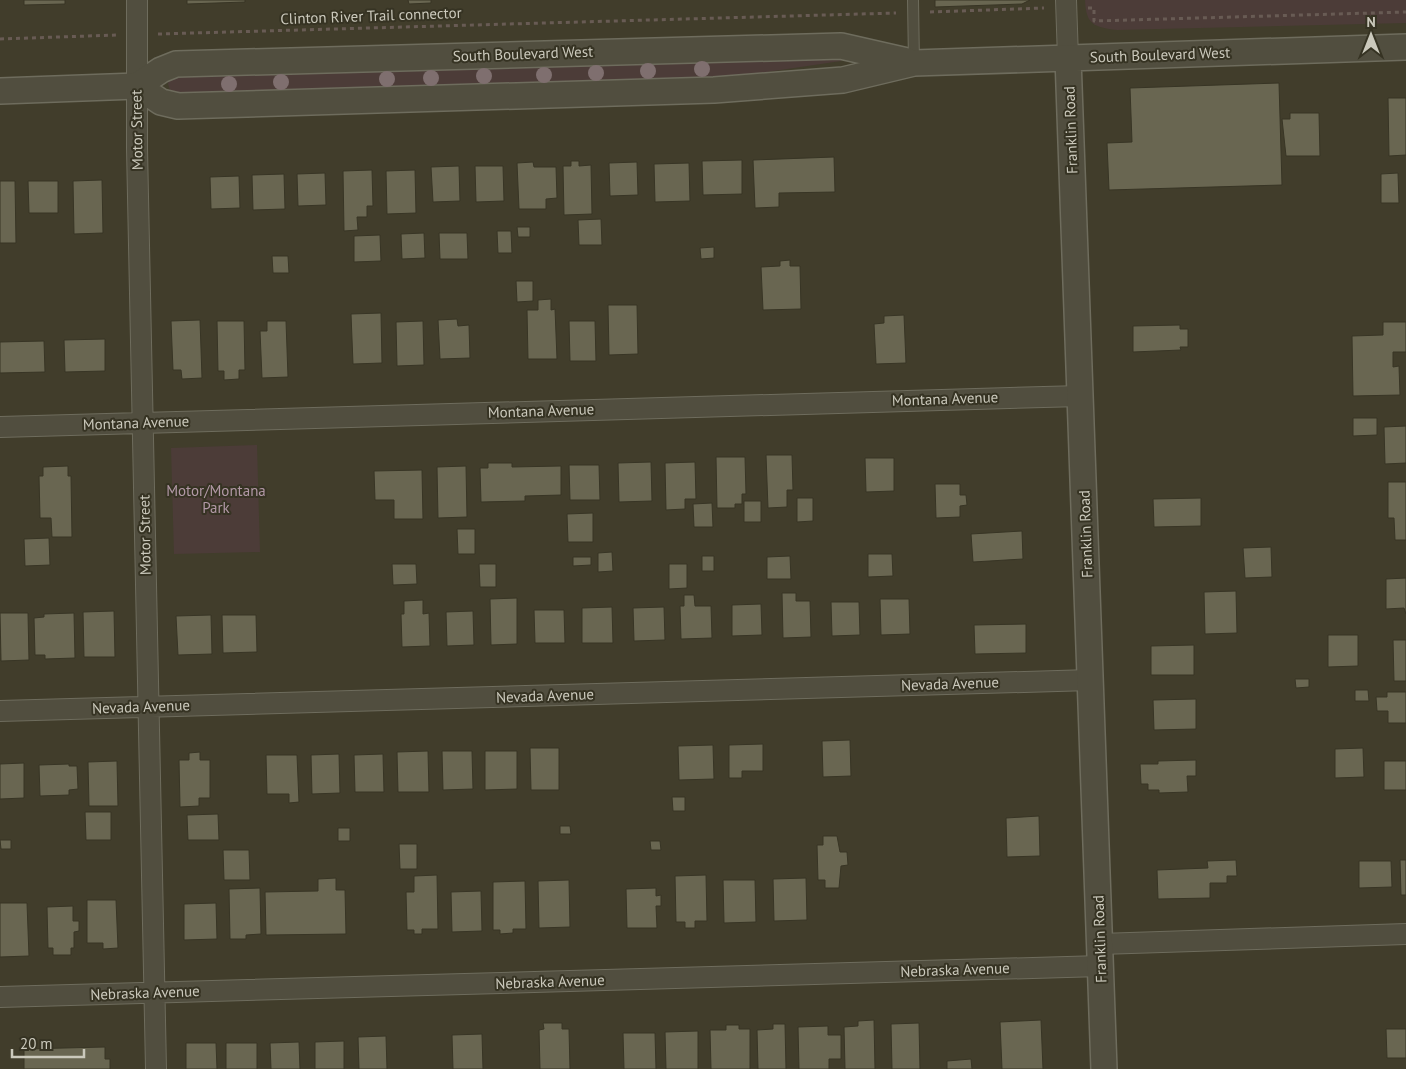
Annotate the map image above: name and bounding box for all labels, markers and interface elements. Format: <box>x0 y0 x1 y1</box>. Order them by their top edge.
street label: Clinton River Trail connector <box>280 3 462 28</box>
north arrow <box>1346 10 1396 60</box>
text: N <box>1366 13 1376 31</box>
street label: South Boulevard West <box>453 42 593 65</box>
street label: South Boulevard West <box>1090 43 1230 66</box>
street label: Franklin Road <box>1059 86 1082 174</box>
street label: Motor Street <box>126 90 147 170</box>
street label: Montana Avenue <box>891 387 999 410</box>
street label: Montana Avenue <box>487 399 595 422</box>
street label: Montana Avenue <box>82 411 190 434</box>
park label: Motor/Montana Park <box>166 481 266 517</box>
street label: Franklin Road <box>1074 490 1097 578</box>
street label: Motor Street <box>134 495 155 575</box>
street label: Nevada Avenue <box>901 672 999 695</box>
street label: Nevada Avenue <box>496 684 594 707</box>
street label: Nevada Avenue <box>92 695 190 718</box>
street label: Franklin Road <box>1088 895 1111 983</box>
street label: Nebraska Avenue <box>900 958 1010 981</box>
street label: Nebraska Avenue <box>495 970 605 993</box>
street label: Nebraska Avenue <box>90 981 200 1004</box>
scale bar <box>12 1026 85 1058</box>
text: 20 m <box>20 1034 53 1053</box>

